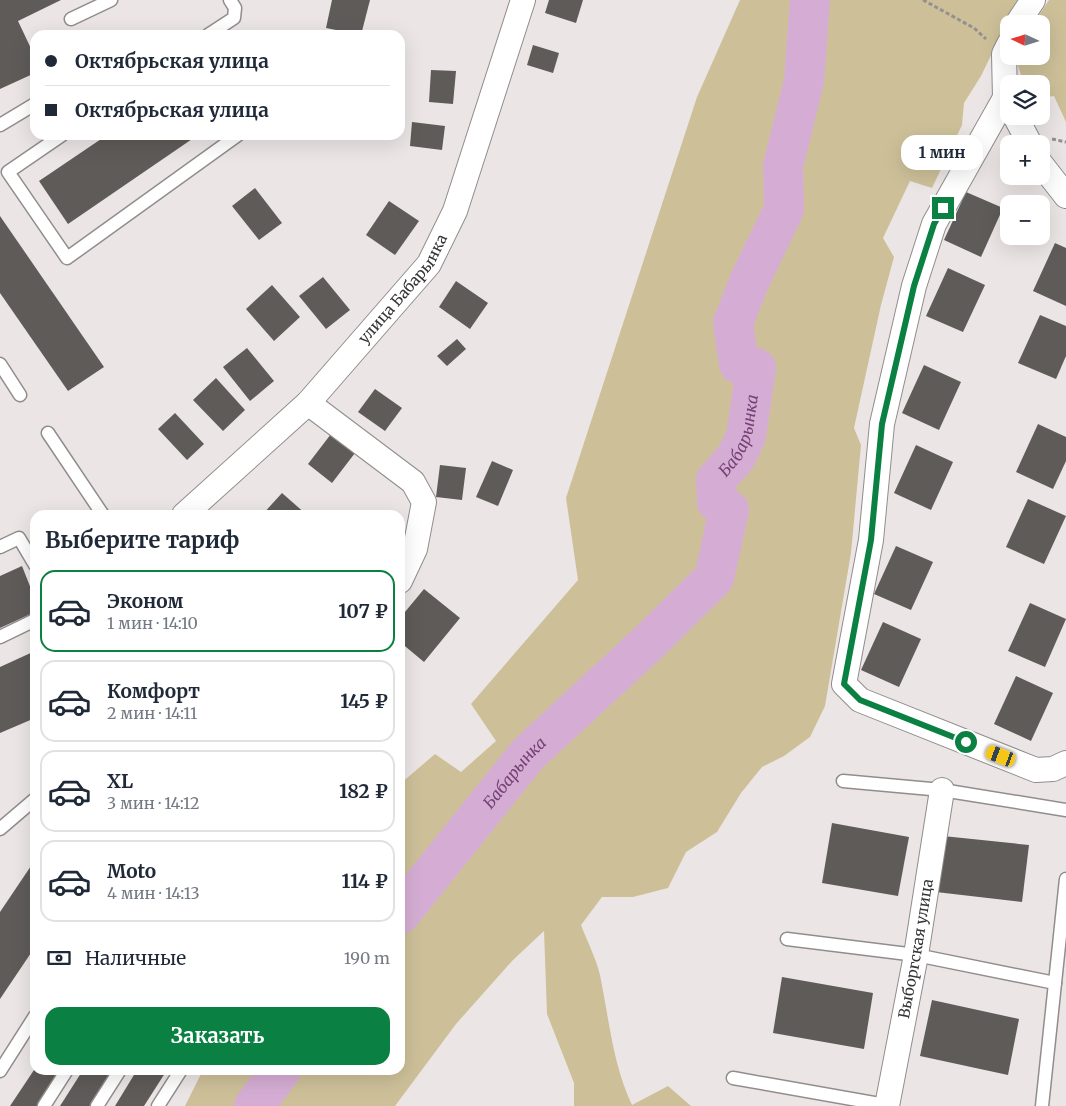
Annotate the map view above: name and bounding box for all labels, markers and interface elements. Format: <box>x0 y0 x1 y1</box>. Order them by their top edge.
north arrow <box>1000 15 1050 65</box>
map controls <box>1000 15 1050 245</box>
text: Октябрьская улица <box>75 49 269 73</box>
button: layers <box>1000 75 1050 125</box>
text: Октябрьская улица <box>75 98 269 122</box>
button: + <box>1000 135 1050 185</box>
callout: 1 мин <box>902 136 984 170</box>
text: 1 мин <box>918 142 966 162</box>
button: − <box>1000 195 1050 245</box>
route end <box>932 197 954 219</box>
street label: улица Бабарынка <box>354 231 451 347</box>
water label: Бабарынка <box>714 393 762 480</box>
text: Выберите тариф <box>45 526 239 554</box>
icon: car <box>47 589 92 634</box>
text: Эконом <box>107 589 183 613</box>
text: 107 ₽ <box>338 599 388 623</box>
text: 1 мин · 14:10 <box>107 613 198 633</box>
icon: car <box>47 679 92 724</box>
text: Комфорт <box>107 679 200 703</box>
text: 145 ₽ <box>340 689 388 713</box>
text: 2 мин · 14:11 <box>107 703 197 723</box>
route start <box>955 731 977 753</box>
water label: Бабарынка <box>479 733 550 812</box>
car <box>984 744 1017 768</box>
icon: car <box>47 769 92 814</box>
text: XL <box>107 769 133 793</box>
text: 182 ₽ <box>339 779 388 803</box>
text: 3 мин · 14:12 <box>107 793 200 813</box>
icon: car <box>47 859 92 904</box>
text: Moto <box>107 859 156 883</box>
text: 114 ₽ <box>342 869 388 893</box>
street label: Выборгская улица <box>894 877 937 1020</box>
text: 4 мин · 14:13 <box>107 883 200 903</box>
icon: cash <box>45 944 73 972</box>
text: Наличные <box>85 946 186 970</box>
text: 190 m <box>344 948 390 968</box>
button: Заказать <box>45 1007 390 1065</box>

